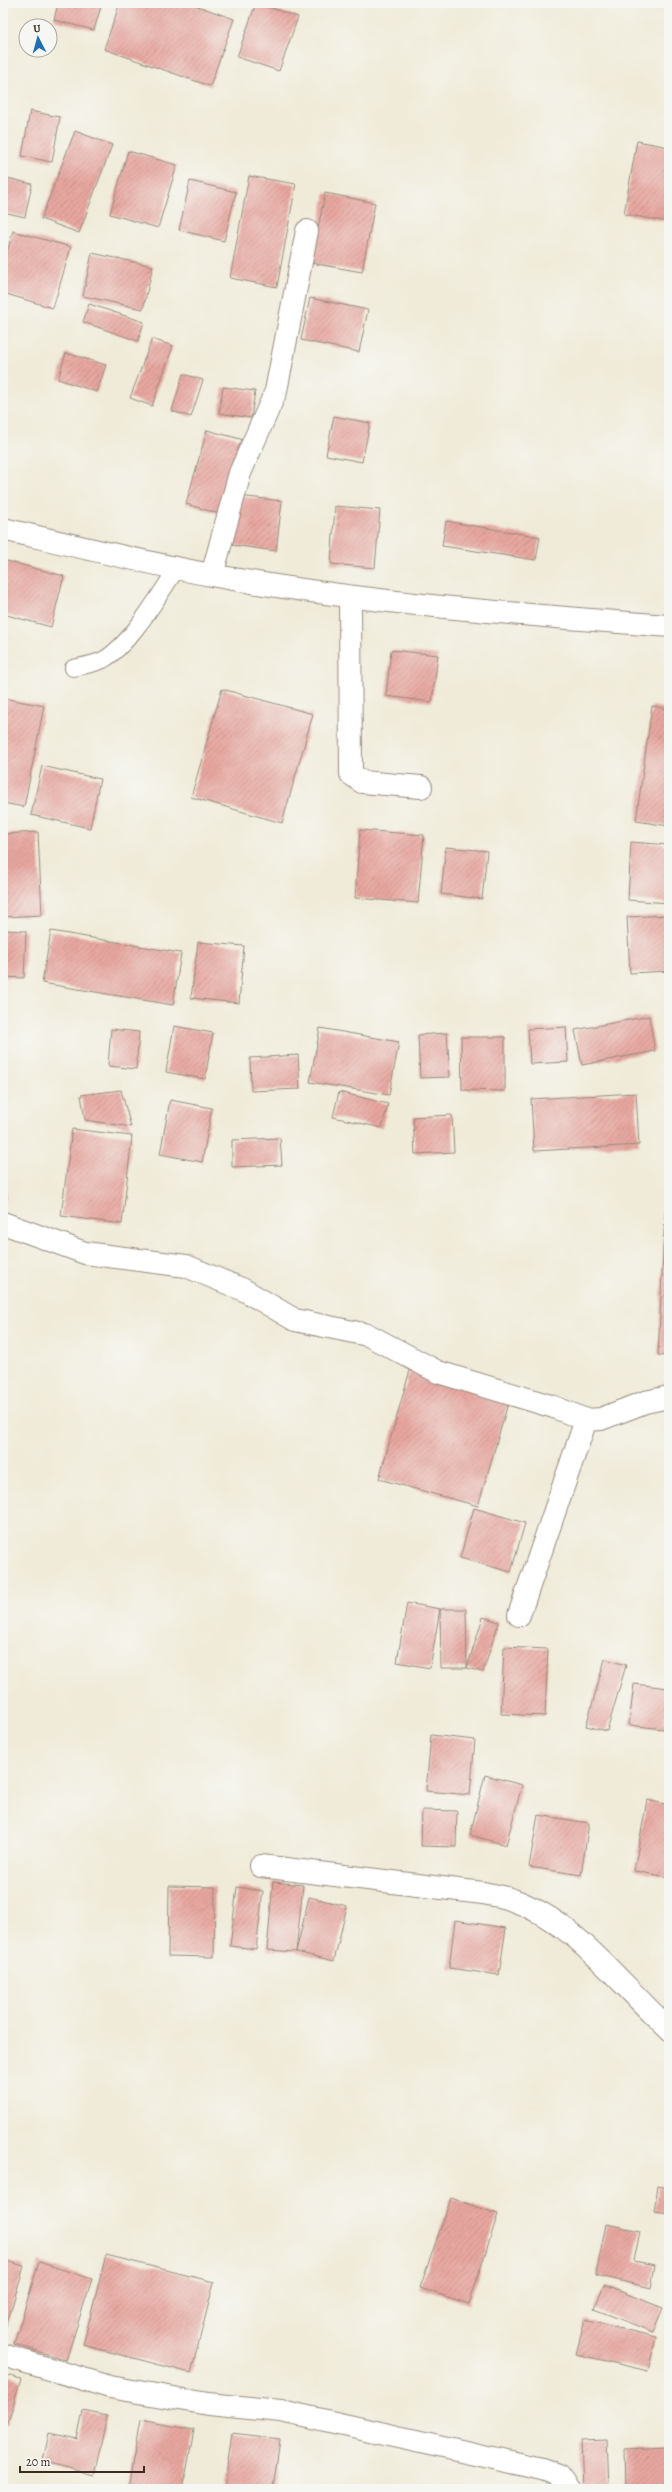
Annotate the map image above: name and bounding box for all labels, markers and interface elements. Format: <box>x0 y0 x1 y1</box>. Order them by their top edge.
north arrow <box>18 18 58 58</box>
text: U <box>33 21 42 36</box>
scale bar <box>20 2448 144 2474</box>
text: 20 m <box>26 2454 50 2470</box>

